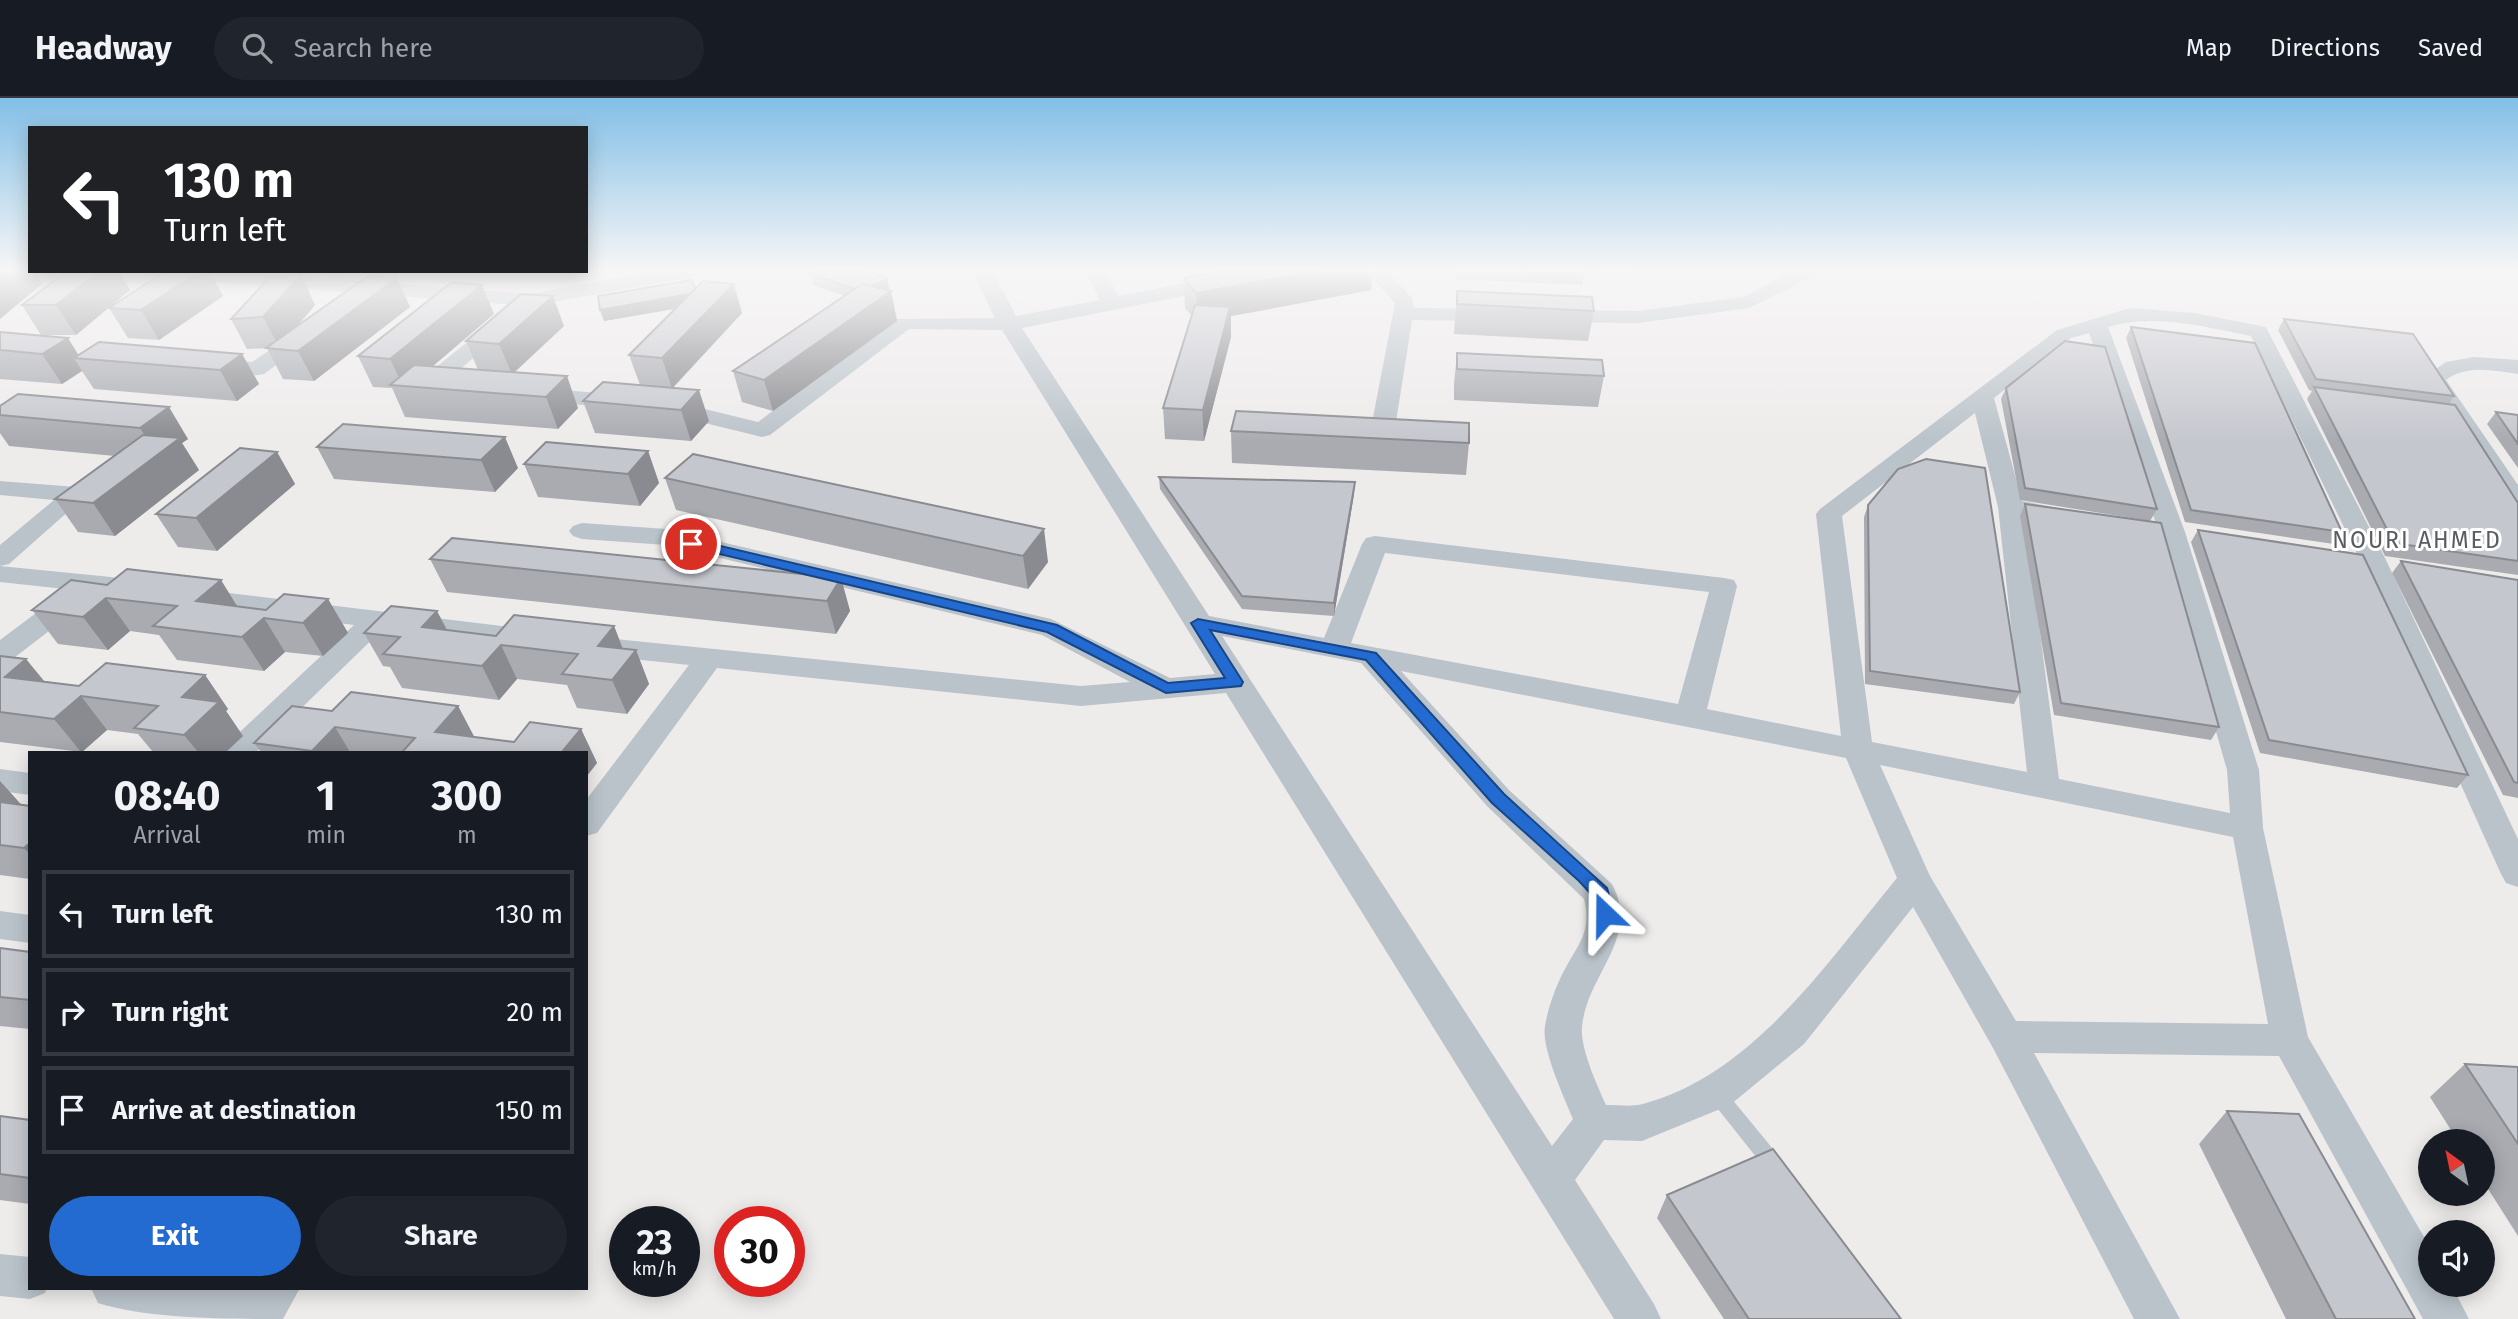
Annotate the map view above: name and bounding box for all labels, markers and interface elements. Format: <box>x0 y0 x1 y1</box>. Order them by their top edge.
search box <box>214 17 704 80</box>
text: Headway <box>35 28 172 68</box>
icon: search <box>238 29 276 67</box>
text: Search here <box>294 33 433 64</box>
text: Map <box>2186 34 2232 62</box>
text: Directions <box>2270 34 2380 62</box>
text: Saved <box>2418 34 2483 62</box>
text: 130 m <box>164 151 294 210</box>
icon: left <box>49 154 140 245</box>
text: Turn left <box>164 211 286 249</box>
pin <box>661 514 721 574</box>
icon: arrive <box>672 525 710 563</box>
district label: NOURI AHMED <box>2332 526 2502 554</box>
text: 08:40 <box>114 771 221 821</box>
text: 1 <box>316 771 336 821</box>
text: 300 <box>431 771 502 821</box>
text: Arrival <box>133 821 201 849</box>
text: min <box>306 821 346 849</box>
text: m <box>457 821 477 849</box>
position arrow <box>1568 877 1642 951</box>
icon: left <box>53 895 91 933</box>
text: Turn left <box>112 899 213 930</box>
text: 130 m <box>495 899 563 930</box>
icon: right <box>53 993 91 1031</box>
text: Turn right <box>112 997 229 1028</box>
text: 20 m <box>506 997 563 1028</box>
icon: arrive <box>53 1091 91 1129</box>
text: Arrive at destination <box>112 1095 356 1126</box>
text: 150 m <box>495 1095 563 1126</box>
north arrow <box>2418 1129 2496 1206</box>
map controls <box>2418 1129 2495 1297</box>
button: Exit <box>49 1196 301 1276</box>
button: Share <box>315 1196 567 1276</box>
speed limit sign: 30 <box>714 1206 805 1297</box>
button: sound <box>2418 1220 2495 1297</box>
text: 23 <box>636 1221 673 1263</box>
text: km/h <box>632 1258 677 1280</box>

